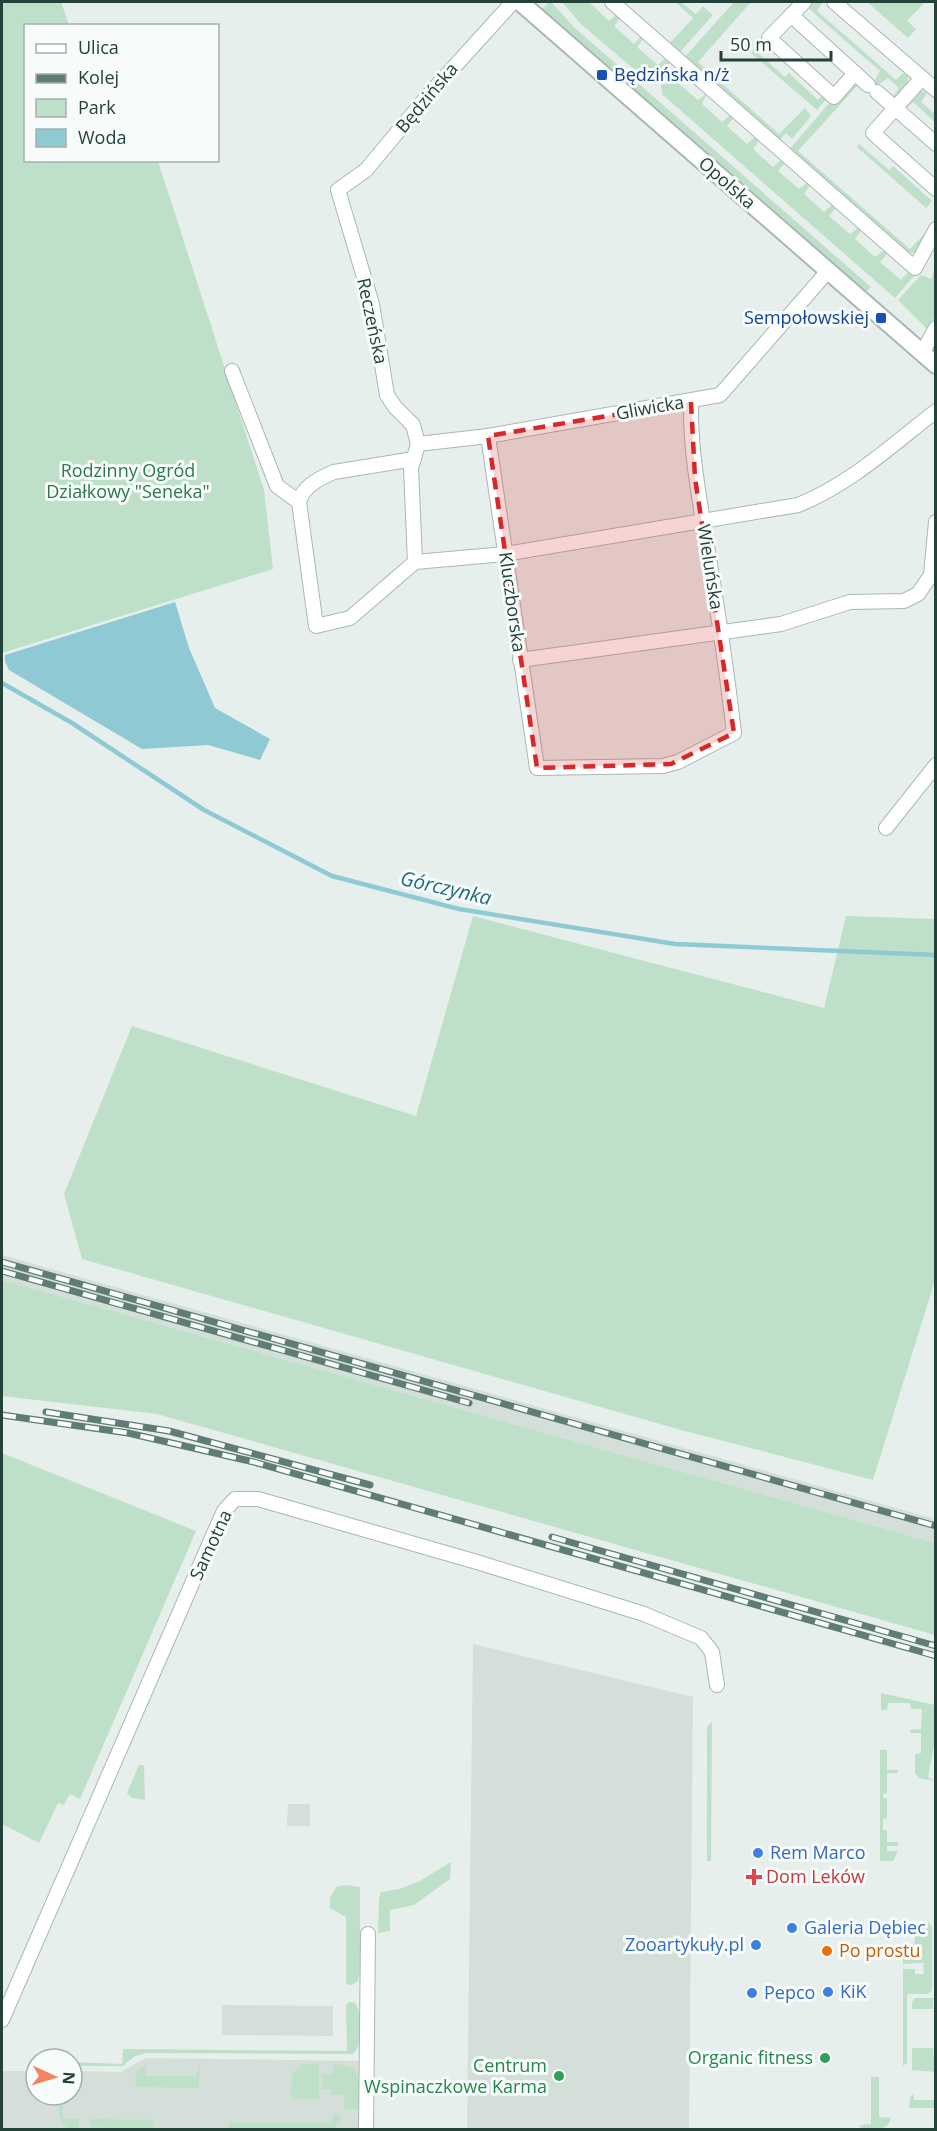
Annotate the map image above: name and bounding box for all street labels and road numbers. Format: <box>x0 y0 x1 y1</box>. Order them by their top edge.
street label: Będzińska <box>390 57 463 138</box>
street label: Opolska <box>694 151 761 214</box>
street label: Reczeńska <box>352 276 394 366</box>
street label: Gliwicka <box>614 389 686 425</box>
street label: Wieluńska <box>692 523 730 611</box>
street label: Kluczborska <box>494 550 532 653</box>
street label: Samotna <box>183 1506 237 1584</box>

